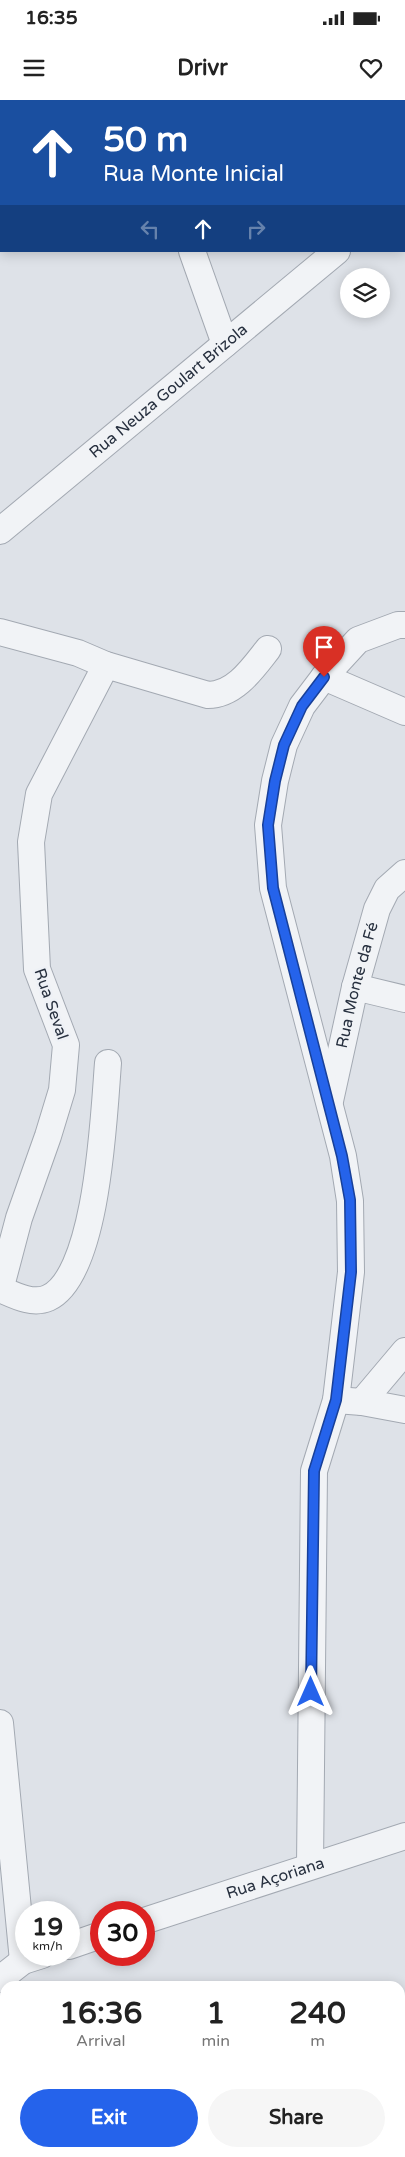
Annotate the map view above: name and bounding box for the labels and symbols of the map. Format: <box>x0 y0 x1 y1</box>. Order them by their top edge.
street label: Rua Neuza Goulart Brizola <box>85 320 252 463</box>
pin <box>303 626 345 677</box>
street label: Rua Monte da Fé <box>332 920 383 1050</box>
street label: Rua Seval <box>29 966 73 1042</box>
position arrow <box>284 1665 336 1717</box>
street label: Rua Açoriana <box>224 1853 327 1904</box>
speed limit sign: 30 <box>90 1901 155 1966</box>

